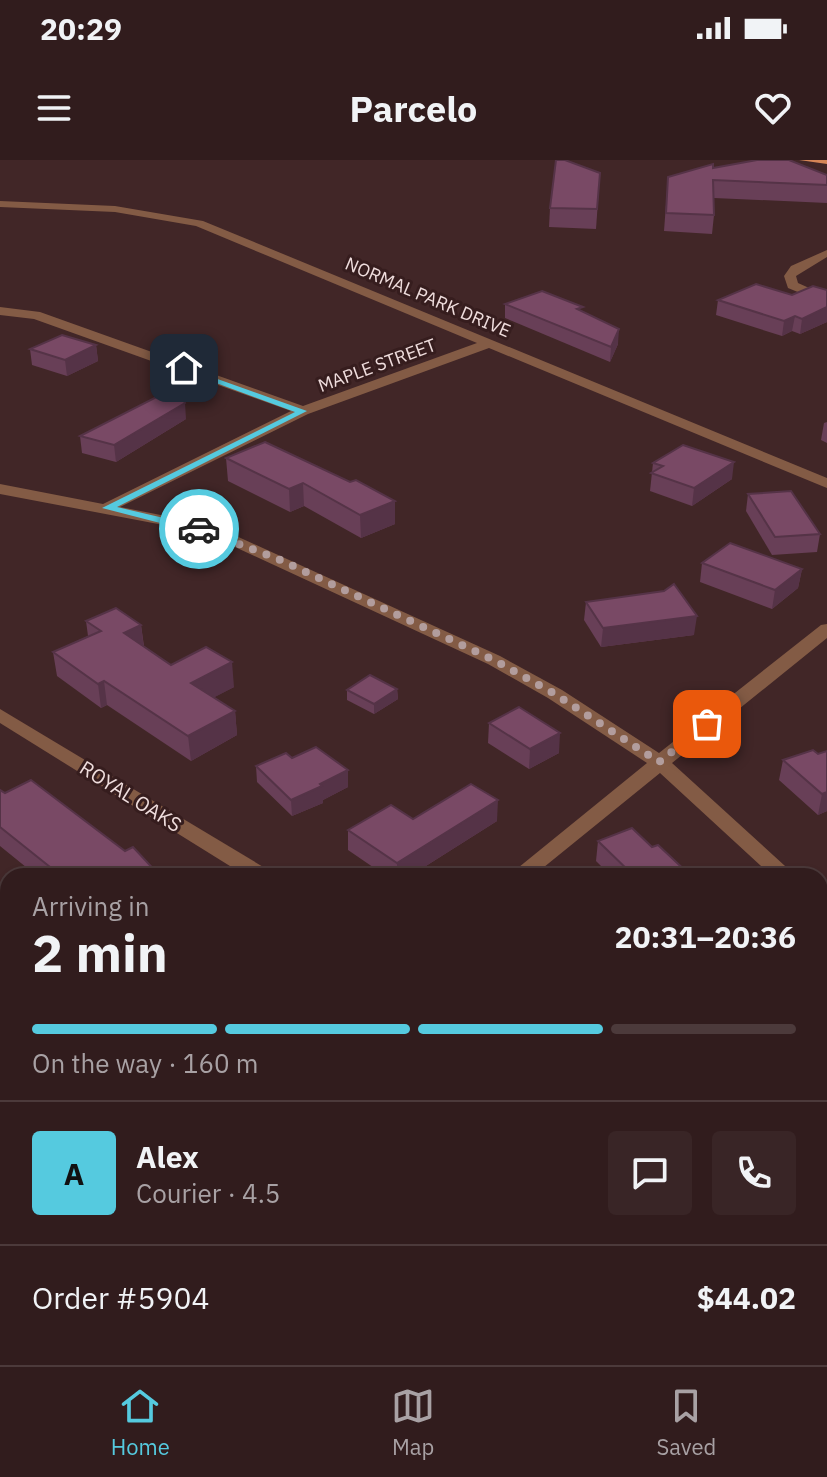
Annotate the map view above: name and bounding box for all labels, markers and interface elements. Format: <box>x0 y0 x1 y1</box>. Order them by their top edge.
text: 20:29 <box>40 9 122 48</box>
text: Parcelo <box>350 85 477 132</box>
icon: menu <box>32 86 76 130</box>
icon: heart <box>751 86 795 130</box>
street label: NORMAL PARK DRIVE <box>342 252 514 342</box>
street label: MAPLE STREET <box>315 333 439 397</box>
pin <box>150 334 218 402</box>
icon: home <box>162 346 206 390</box>
courier <box>159 489 239 569</box>
icon: car <box>177 507 221 551</box>
pin <box>673 690 741 758</box>
icon: bag <box>685 702 729 746</box>
street label: ROYAL OAKS <box>75 754 187 838</box>
text: Arriving in <box>32 889 149 923</box>
text: 20:31–20:36 <box>615 917 796 956</box>
text: 2 min <box>32 919 168 986</box>
text: On the way · 160 m <box>32 1046 258 1080</box>
button: chat <box>608 1131 692 1215</box>
button: phone <box>712 1131 796 1215</box>
text: Alex <box>136 1137 199 1176</box>
text: A <box>64 1154 84 1193</box>
text: Courier · 4.5 <box>136 1176 280 1210</box>
text: Order #5904 <box>32 1278 209 1317</box>
text: $44.02 <box>697 1278 796 1317</box>
tab: Home <box>111 1384 170 1461</box>
tab: Map <box>391 1384 435 1461</box>
tab: Saved <box>656 1384 716 1461</box>

